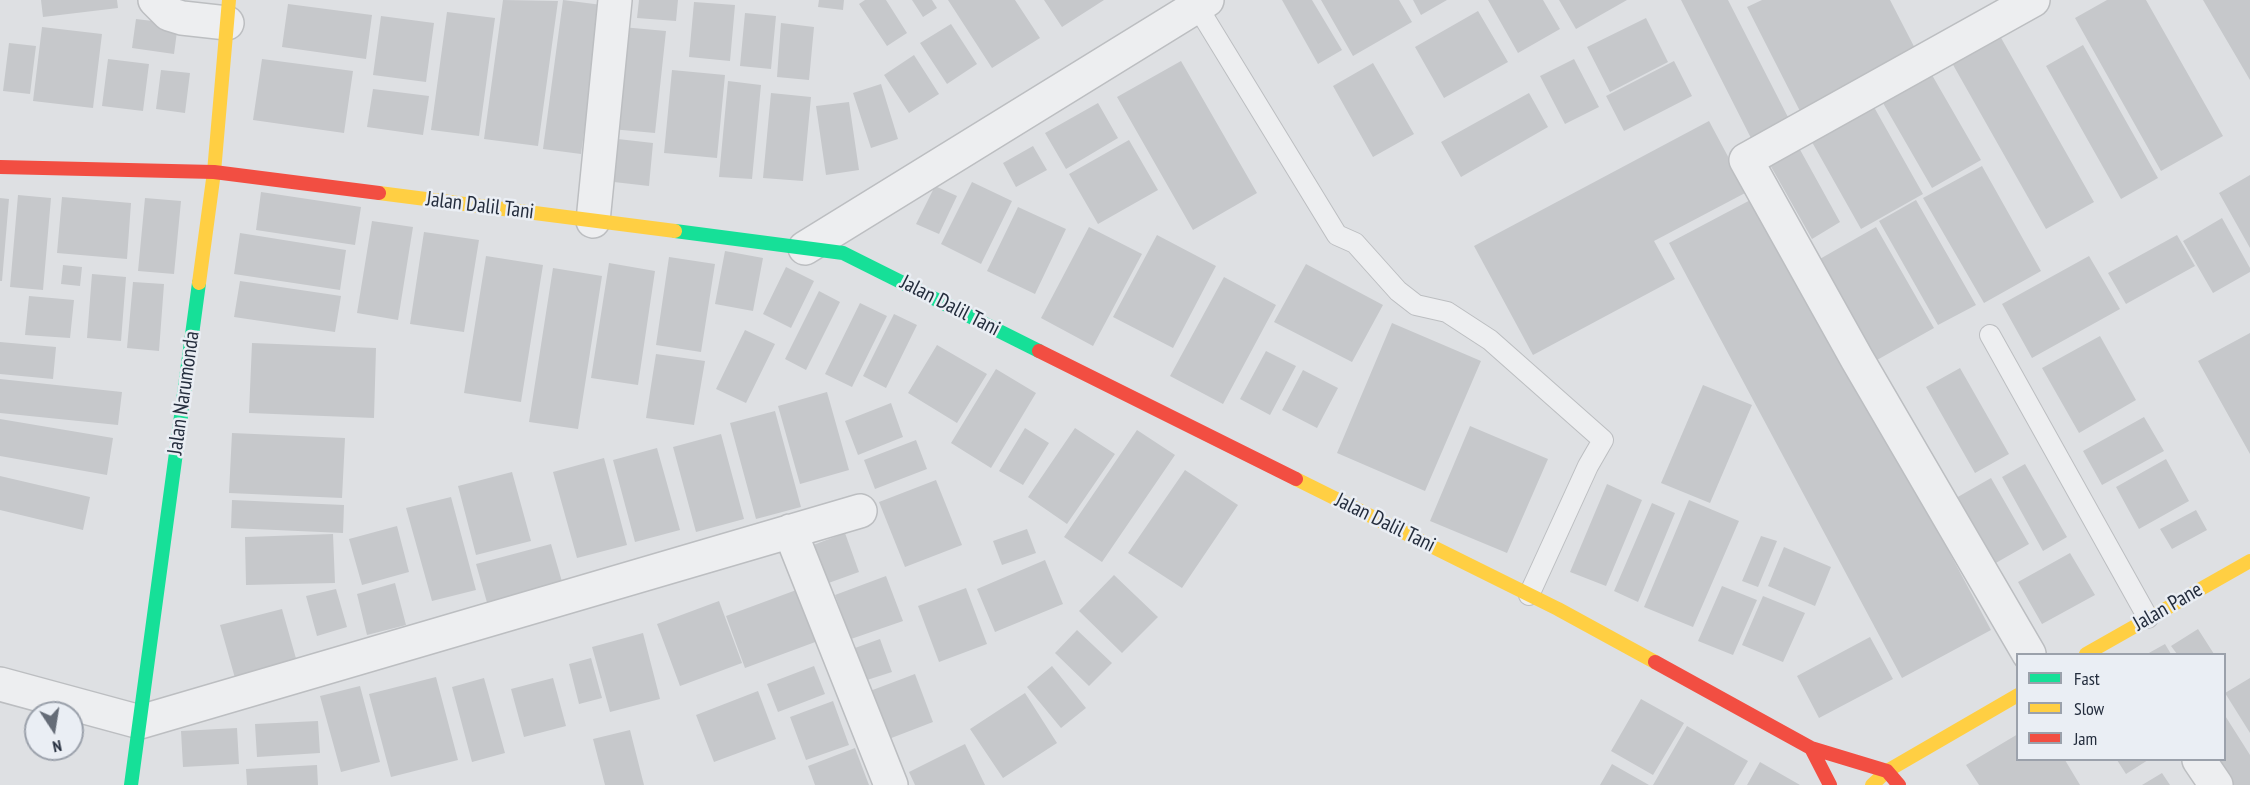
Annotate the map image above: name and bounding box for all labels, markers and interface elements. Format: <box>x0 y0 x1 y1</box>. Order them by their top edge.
street label: Jalan Dalil Tani <box>425 187 535 225</box>
street label: Jalan Dalil Tani <box>896 270 1004 342</box>
street label: Jalan Narumonda <box>163 330 205 456</box>
street label: Jalan Dalil Tani <box>1331 488 1439 558</box>
street label: Jalan Pane <box>2129 577 2207 637</box>
legend <box>2016 653 2226 761</box>
text: Fast <box>2074 667 2100 690</box>
text: Slow <box>2074 697 2104 720</box>
north arrow <box>24 701 84 761</box>
text: Jam <box>2074 727 2097 750</box>
text: N <box>51 736 64 757</box>

